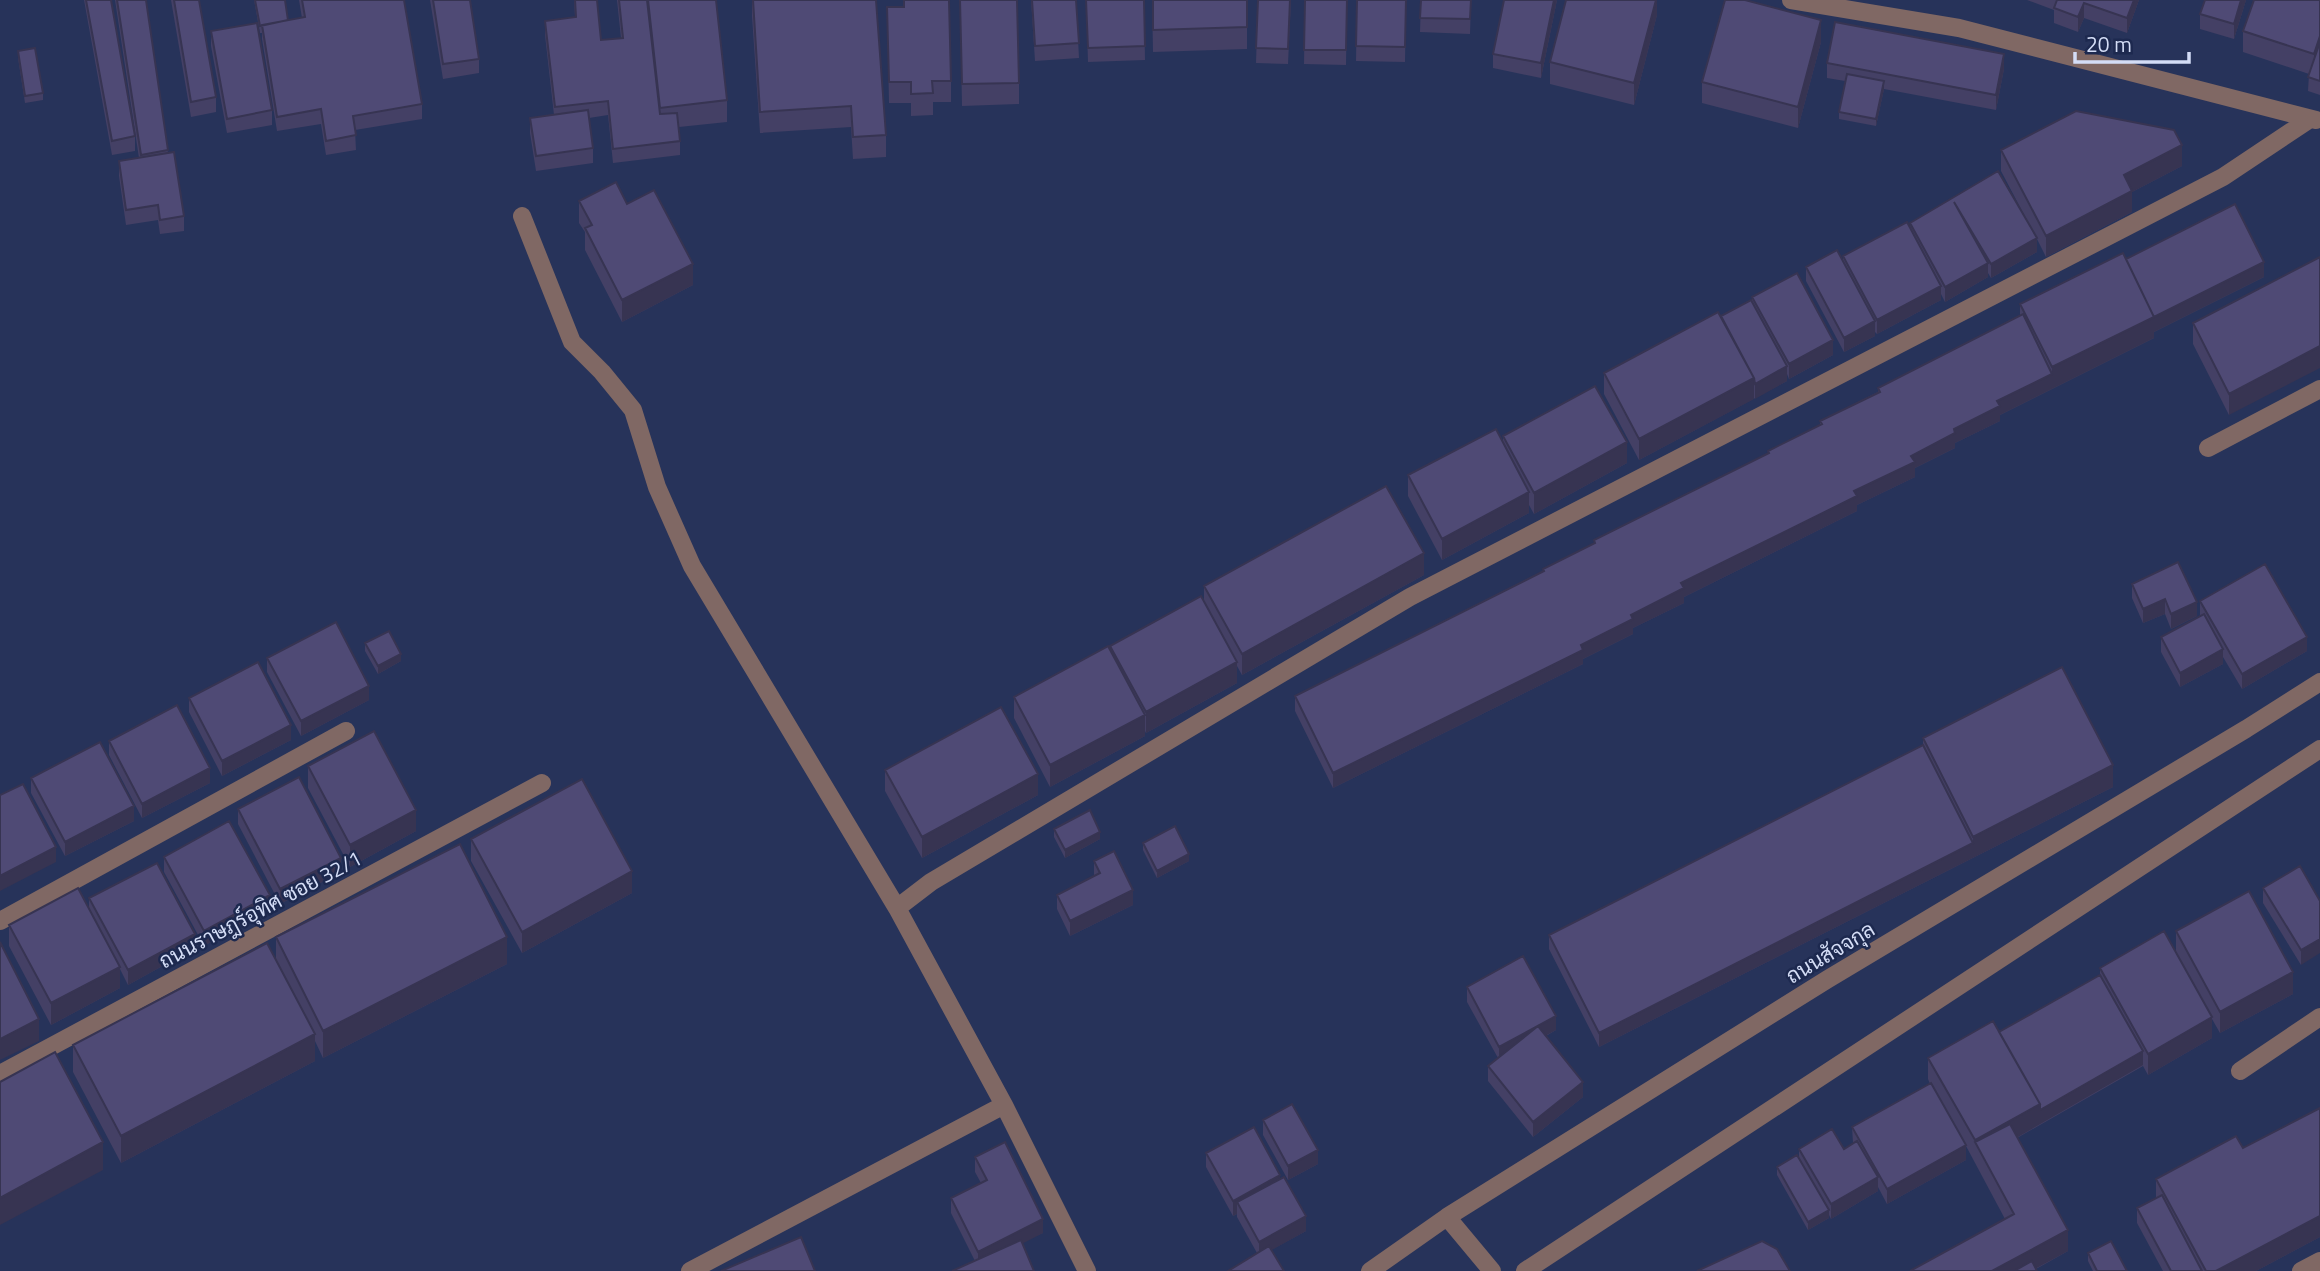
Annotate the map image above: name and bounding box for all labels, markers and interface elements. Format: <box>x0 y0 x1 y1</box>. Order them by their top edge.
scale bar <box>2075 21 2189 65</box>
text: 20 m <box>2086 28 2132 60</box>
street label: ถนนราษฎร์อุทิศ ซอย 32/1 <box>153 842 367 976</box>
street label: ถนนสัจจกุล <box>1779 913 1881 991</box>

